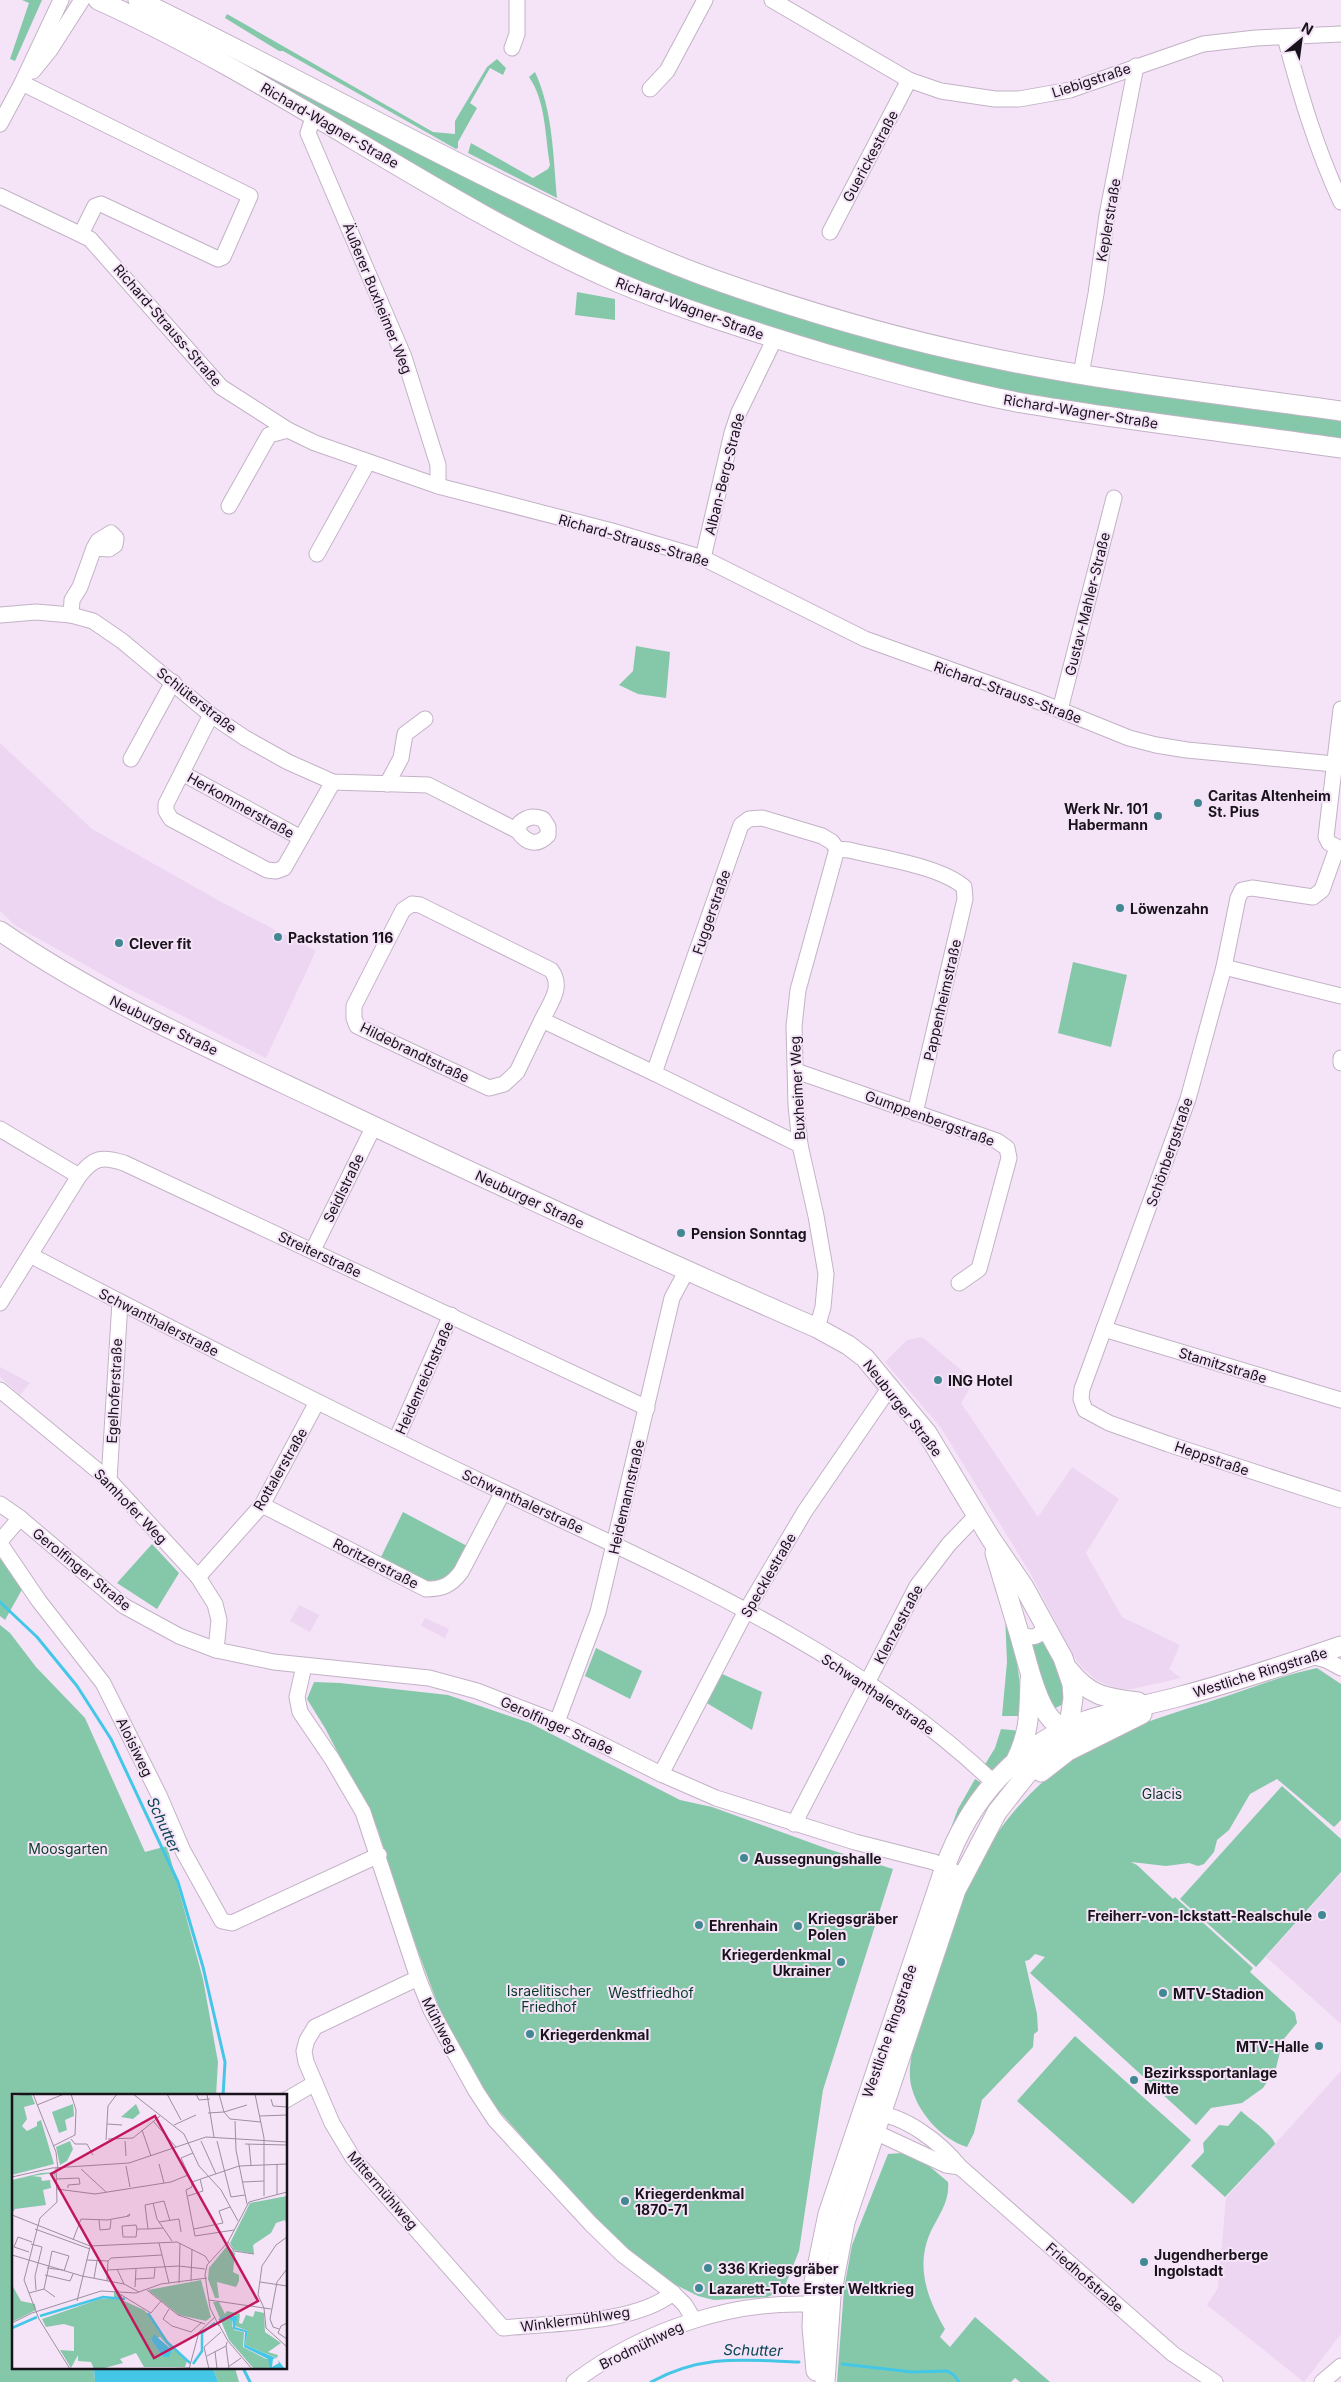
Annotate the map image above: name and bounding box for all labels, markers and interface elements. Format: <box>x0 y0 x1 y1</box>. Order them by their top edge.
north arrow <box>1276 15 1326 65</box>
text: N <box>1299 18 1316 38</box>
street label: Liebigstraße <box>1049 59 1133 101</box>
street label: Richard-Wagner-Straße <box>258 79 402 171</box>
street label: Guerickestraße <box>839 107 901 205</box>
street label: Keplerstraße <box>1092 177 1124 263</box>
street label: Äußerer Buxheimer Weg <box>340 220 416 376</box>
street label: Richard-Strauss-Straße <box>110 260 226 390</box>
street label: Richard-Wagner-Straße <box>614 273 766 343</box>
street label: Richard-Wagner-Straße <box>1002 390 1160 432</box>
street label: Alban-Berg-Straße <box>701 411 747 537</box>
street label: Richard-Strauss-Straße <box>557 510 711 570</box>
street label: Gustav-Mahler-Straße <box>1061 531 1113 677</box>
street label: Richard-Strauss-Straße <box>932 657 1084 727</box>
street label: Schlüterstraße <box>154 664 240 736</box>
street label: Herkommerstraße <box>185 769 297 841</box>
place label: Caritas Altenheim St. Pius <box>1208 787 1331 820</box>
marker: Caritas Altenheim St. Pius <box>1192 797 1204 809</box>
place label: Werk Nr. 101 Habermann <box>1064 800 1148 833</box>
marker: Werk Nr. 101 Habermann <box>1152 810 1164 822</box>
street label: Fuggerstraße <box>689 867 733 957</box>
place label: Löwenzahn <box>1130 900 1209 917</box>
marker: Löwenzahn <box>1114 902 1126 914</box>
place label: Packstation 116 <box>288 929 393 946</box>
marker: Packstation 116 <box>272 931 284 943</box>
place label: Clever fit <box>129 935 191 952</box>
marker: Clever fit <box>113 937 125 949</box>
street label: Pappenheimstraße <box>920 937 964 1063</box>
street label: Neuburger Straße <box>107 991 221 1059</box>
street label: Hildebrandtstraße <box>358 1018 472 1086</box>
street label: Buxheimer Weg <box>786 1035 808 1141</box>
street label: Gumppenbergstraße <box>863 1087 997 1149</box>
street label: Schönbergstraße <box>1142 1095 1196 1209</box>
street label: Seidlstraße <box>319 1151 367 1225</box>
street label: Neuburger Straße <box>473 1166 587 1232</box>
place label: Pension Sonntag <box>691 1225 807 1242</box>
street label: Streiterstraße <box>276 1227 364 1281</box>
marker: Pension Sonntag <box>675 1227 687 1239</box>
street label: Schwanthalerstraße <box>96 1284 222 1360</box>
street label: Heidenreichstraße <box>391 1319 457 1437</box>
street label: Egelhoferstraße <box>103 1338 125 1444</box>
street label: Stamitzstraße <box>1177 1344 1269 1386</box>
street label: Neuburger Straße <box>860 1356 946 1460</box>
place label: ING Hotel <box>948 1372 1013 1389</box>
marker: ING Hotel <box>932 1374 944 1386</box>
street label: Rottalerstraße <box>249 1425 311 1513</box>
street label: Heppstraße <box>1173 1437 1251 1479</box>
street label: Heidemannstraße <box>605 1438 647 1556</box>
street label: Samhofer Weg <box>91 1465 171 1547</box>
street label: Schwanthalerstraße <box>459 1465 587 1537</box>
street label: Gerolfinger Straße <box>29 1524 135 1614</box>
street label: Specklestraße <box>737 1530 799 1620</box>
street label: Roritzerstraße <box>330 1534 422 1592</box>
street label: Klenzestraße <box>870 1582 926 1666</box>
street label: Westliche Ringstraße <box>1191 1643 1329 1701</box>
street label: Schwanthalerstraße <box>818 1650 938 1738</box>
street label: Gerolfinger Straße <box>498 1692 616 1758</box>
street label: Aloisiweg <box>113 1715 157 1779</box>
park label: Glacis <box>1142 1785 1182 1802</box>
water label: Schutter <box>143 1794 185 1856</box>
park label: Moosgarten <box>28 1840 108 1857</box>
place label: Aussegnungshalle <box>754 1850 882 1867</box>
marker: Aussegnungshalle <box>738 1852 750 1864</box>
place label: Freiherr-von-Ickstatt-Realschule <box>1087 1907 1312 1924</box>
marker: Freiherr-von-Ickstatt-Realschule <box>1316 1909 1328 1921</box>
place label: Kriegsgräber Polen <box>808 1910 898 1943</box>
place label: Ehrenhain <box>709 1917 778 1934</box>
marker: Ehrenhain <box>693 1919 705 1931</box>
marker: Kriegsgräber Polen <box>792 1920 804 1932</box>
place label: Kriegerdenkmal Ukrainer <box>722 1946 831 1979</box>
marker: Kriegerdenkmal Ukrainer <box>835 1956 847 1968</box>
street label: Westliche Ringstraße <box>858 1962 920 2100</box>
park label: Israelitischer Friedhof <box>507 1982 591 2015</box>
park label: Westfriedhof <box>608 1984 694 2001</box>
place label: MTV-Stadion <box>1173 1985 1264 2002</box>
marker: MTV-Stadion <box>1157 1987 1169 1999</box>
street label: Mühlweg <box>419 1994 461 2056</box>
place label: Kriegerdenkmal <box>540 2026 649 2043</box>
marker: Kriegerdenkmal <box>524 2028 536 2040</box>
place label: MTV-Halle <box>1236 2038 1309 2055</box>
marker: MTV-Halle <box>1313 2040 1325 2052</box>
place label: Bezirkssportanlage Mitte <box>1144 2064 1277 2097</box>
marker: Bezirkssportanlage Mitte <box>1128 2074 1140 2086</box>
inset map <box>12 2094 288 2370</box>
street label: Mittermühlweg <box>344 2147 422 2233</box>
place label: Kriegerdenkmal 1870-71 <box>635 2185 744 2218</box>
marker: Kriegerdenkmal 1870-71 <box>619 2195 631 2207</box>
street label: Friedhofstraße <box>1043 2239 1127 2315</box>
place label: Jugendherberge Ingolstadt <box>1154 2246 1268 2279</box>
marker: Jugendherberge Ingolstadt <box>1138 2256 1150 2268</box>
place label: 336 Kriegsgräber <box>718 2260 839 2277</box>
marker: 336 Kriegsgräber <box>702 2262 714 2274</box>
place label: Lazarett-Tote Erster Weltkrieg <box>709 2280 914 2297</box>
marker: Lazarett-Tote Erster Weltkrieg <box>693 2282 705 2294</box>
street label: Winklermühlweg <box>519 2303 631 2335</box>
street label: Brodmühlweg <box>596 2317 686 2373</box>
water label: Schutter <box>723 2340 783 2360</box>

